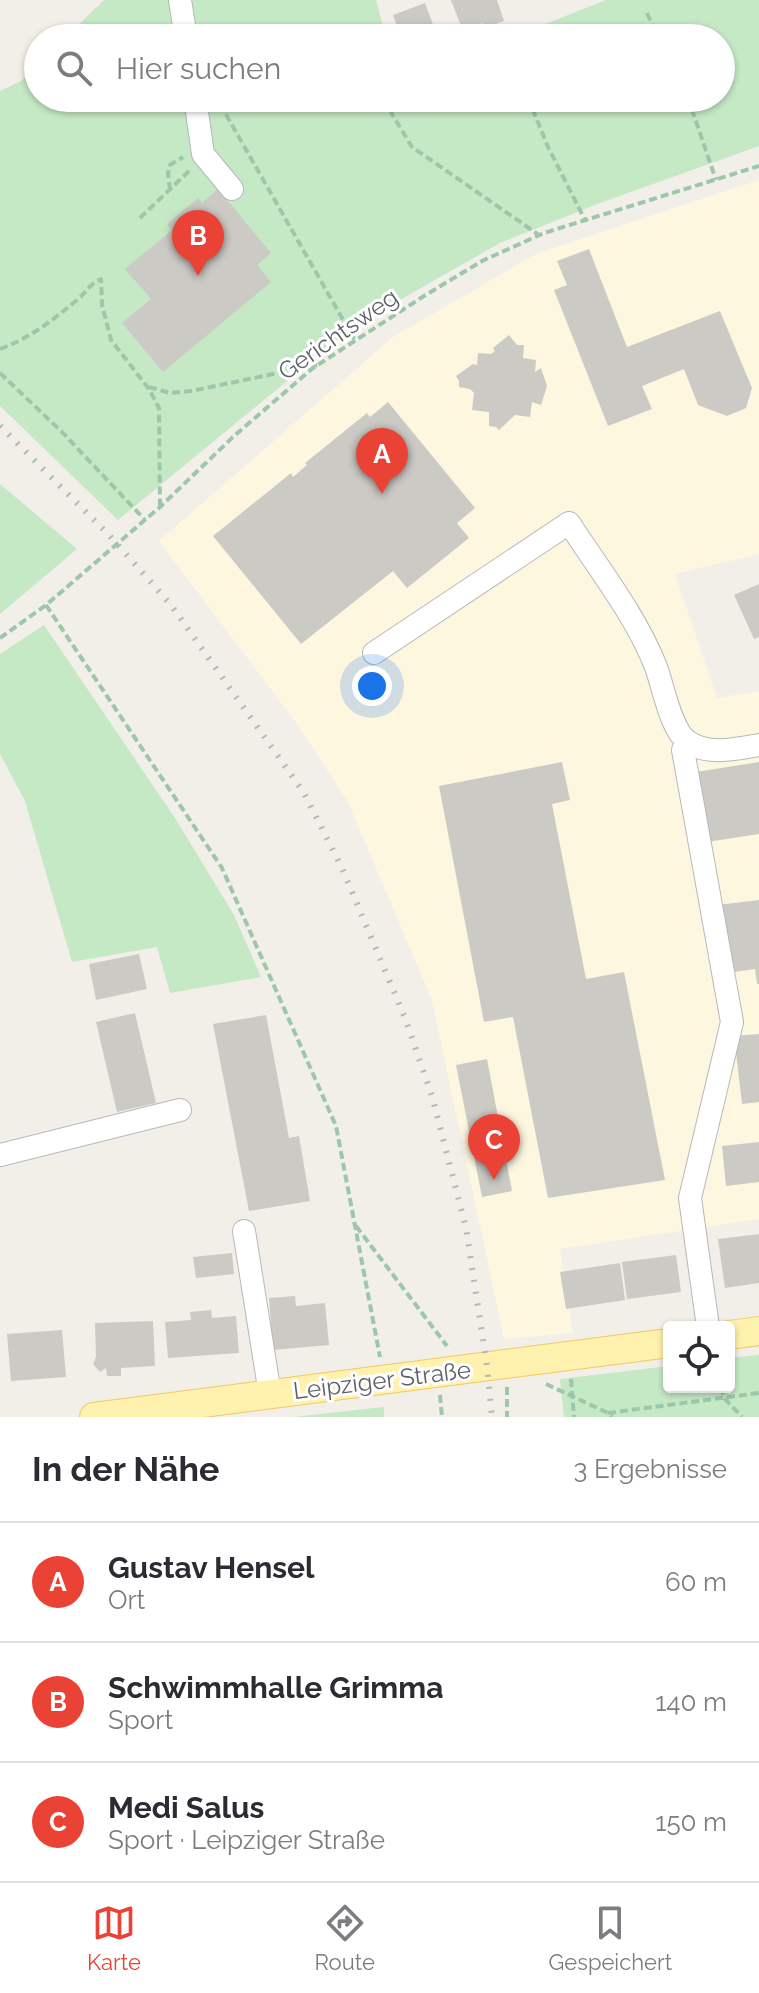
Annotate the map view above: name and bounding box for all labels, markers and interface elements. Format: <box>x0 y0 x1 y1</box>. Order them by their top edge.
search box <box>24 24 735 112</box>
icon: search <box>52 46 96 90</box>
text: Hier suchen <box>116 51 281 86</box>
pin: B <box>172 210 224 276</box>
street label: Gerichtsweg <box>273 282 403 386</box>
pin: A <box>356 428 408 494</box>
your location <box>352 666 392 706</box>
pin: C <box>468 1114 520 1180</box>
map controls <box>663 1321 735 1393</box>
button: locate <box>663 1321 735 1393</box>
street label: Leipziger Straße <box>292 1355 472 1405</box>
text: In der Nähe <box>32 1449 219 1489</box>
text: 3 Ergebnisse <box>573 1454 727 1484</box>
text: Gustav Hensel <box>108 1550 315 1585</box>
text: A <box>49 1567 67 1597</box>
text: 60 m <box>665 1567 727 1597</box>
text: Ort <box>108 1585 145 1615</box>
text: Schwimmhalle Grimma <box>108 1670 443 1705</box>
text: B <box>49 1687 67 1717</box>
text: 140 m <box>655 1687 727 1717</box>
text: Sport <box>108 1705 173 1735</box>
text: Medi Salus <box>108 1790 264 1825</box>
text: C <box>49 1807 67 1837</box>
text: 150 m <box>655 1807 727 1837</box>
text: Sport · Leipziger Straße <box>108 1825 385 1855</box>
tab: Karte <box>87 1901 141 1975</box>
tab: Route <box>315 1901 375 1975</box>
tab: Gespeichert <box>549 1901 672 1975</box>

